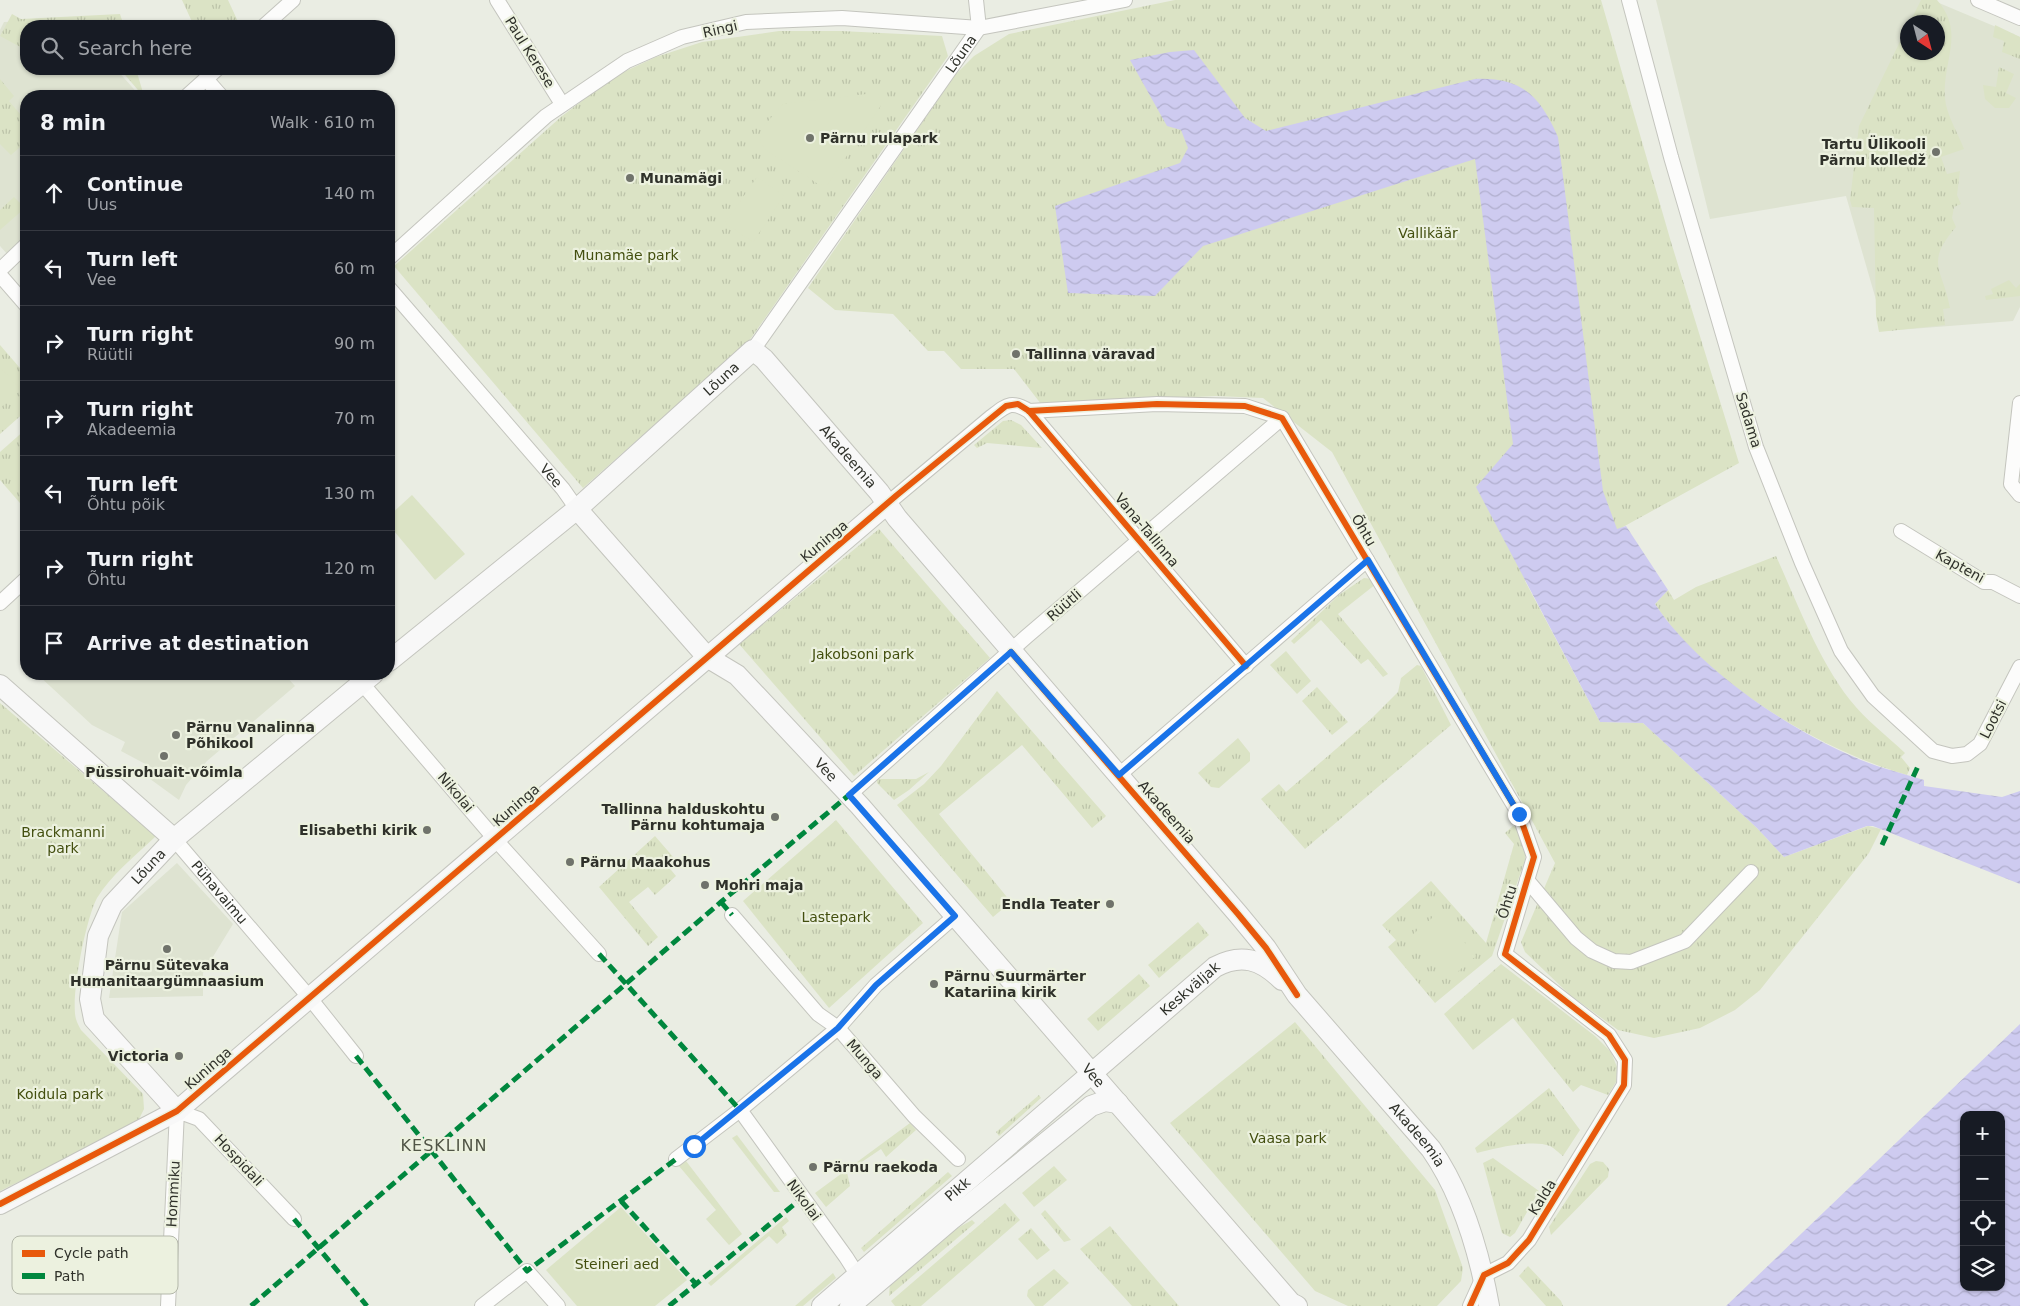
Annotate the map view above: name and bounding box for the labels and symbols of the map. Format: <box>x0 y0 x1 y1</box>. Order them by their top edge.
street label: Paul Kerese <box>502 14 558 90</box>
north arrow <box>1900 15 1945 60</box>
street label: Ringi <box>701 17 739 41</box>
street label: Lõuna <box>942 32 980 76</box>
place label: Pärnu rulapark <box>820 130 939 146</box>
marker: Pärnu rulapark <box>804 132 816 144</box>
place label: Tartu Ülikooli Pärnu kolledž <box>1819 135 1926 168</box>
marker: Tartu Ülikooli Pärnu kolledž <box>1930 146 1942 158</box>
place label: Munamägi <box>640 170 722 186</box>
marker: Munamägi <box>624 172 636 184</box>
park label: Vallikäär <box>1398 225 1458 241</box>
park label: Munamäe park <box>573 247 679 263</box>
place label: Tallinna väravad <box>1026 346 1155 362</box>
marker: Tallinna väravad <box>1010 348 1022 360</box>
street label: Lõuna <box>700 359 742 399</box>
street label: Sadama <box>1733 390 1765 450</box>
street label: Akadeemia <box>817 422 880 491</box>
street label: Vee <box>537 461 566 490</box>
street label: Vana-Tallinna <box>1112 490 1182 570</box>
street label: Õhtu <box>1348 511 1380 549</box>
street label: Kuninga <box>797 517 851 565</box>
street label: Kapteni <box>1933 546 1987 586</box>
street label: Rüütli <box>1044 586 1084 624</box>
park label: Jakobsoni park <box>811 646 915 662</box>
street label: Lootsi <box>1976 697 2010 741</box>
place label: Pärnu Vanalinna Põhikool <box>186 719 315 751</box>
marker: Pärnu Vanalinna Põhikool <box>170 729 182 741</box>
marker: Püssirohuait-võimla <box>158 750 170 762</box>
street label: Vee <box>811 755 841 785</box>
place label: Püssirohuait-võimla <box>85 764 243 780</box>
street label: Nikolai <box>435 769 477 815</box>
street label: Akadeemia <box>1135 777 1199 847</box>
street label: Kuninga <box>489 780 543 830</box>
place label: Tallinna halduskohtu Pärnu kohtumaja <box>601 801 765 833</box>
route end <box>1508 803 1531 826</box>
marker: Tallinna halduskohtu Pärnu kohtumaja <box>769 811 781 823</box>
place label: Elisabethi kirik <box>299 822 418 838</box>
park label: Brackmanni park <box>21 824 105 856</box>
marker: Elisabethi kirik <box>421 824 433 836</box>
street label: Lõuna <box>128 845 169 887</box>
place label: Pärnu Maakohus <box>580 854 711 870</box>
marker: Pärnu Maakohus <box>564 856 576 868</box>
street label: Pühavaimu <box>188 857 251 927</box>
place label: Mohri maja <box>715 877 803 893</box>
marker: Mohri maja <box>699 879 711 891</box>
street label: Õhtu <box>1494 883 1520 921</box>
place label: Endla Teater <box>1002 896 1100 912</box>
marker: Endla Teater <box>1104 898 1116 910</box>
park label: Lastepark <box>801 909 871 925</box>
marker: Pärnu Sütevaka Humanitaargümnaasium <box>161 943 173 955</box>
place label: Pärnu Sütevaka Humanitaargümnaasium <box>70 957 264 989</box>
street label: Keskväljak <box>1157 958 1224 1019</box>
place label: Pärnu Suurmärter Katariina kirik <box>944 968 1086 1000</box>
marker: Pärnu Suurmärter Katariina kirik <box>928 978 940 990</box>
street label: Munga <box>843 1036 887 1082</box>
street label: Kuninga <box>181 1043 235 1093</box>
place label: Victoria <box>108 1048 169 1064</box>
marker: Victoria <box>173 1050 185 1062</box>
street label: Vee <box>1079 1060 1108 1090</box>
park label: Koidula park <box>17 1086 104 1102</box>
street label: Akadeemia <box>1386 1099 1448 1170</box>
park label: Vaasa park <box>1249 1130 1328 1146</box>
street label: Hospidali <box>211 1131 267 1189</box>
route start <box>683 1135 706 1158</box>
district label: KESKLINN <box>401 1136 487 1155</box>
place label: Pärnu raekoda <box>823 1159 938 1175</box>
street label: Hommiku <box>163 1160 183 1228</box>
marker: Pärnu raekoda <box>807 1161 819 1173</box>
street label: Pikk <box>942 1173 974 1204</box>
street label: Nikolai <box>784 1176 824 1224</box>
street label: Kalda <box>1525 1176 1559 1218</box>
legend <box>12 1236 178 1294</box>
text: Cycle path <box>54 1245 129 1261</box>
park label: Steineri aed <box>575 1256 659 1272</box>
text: Path <box>54 1268 85 1284</box>

